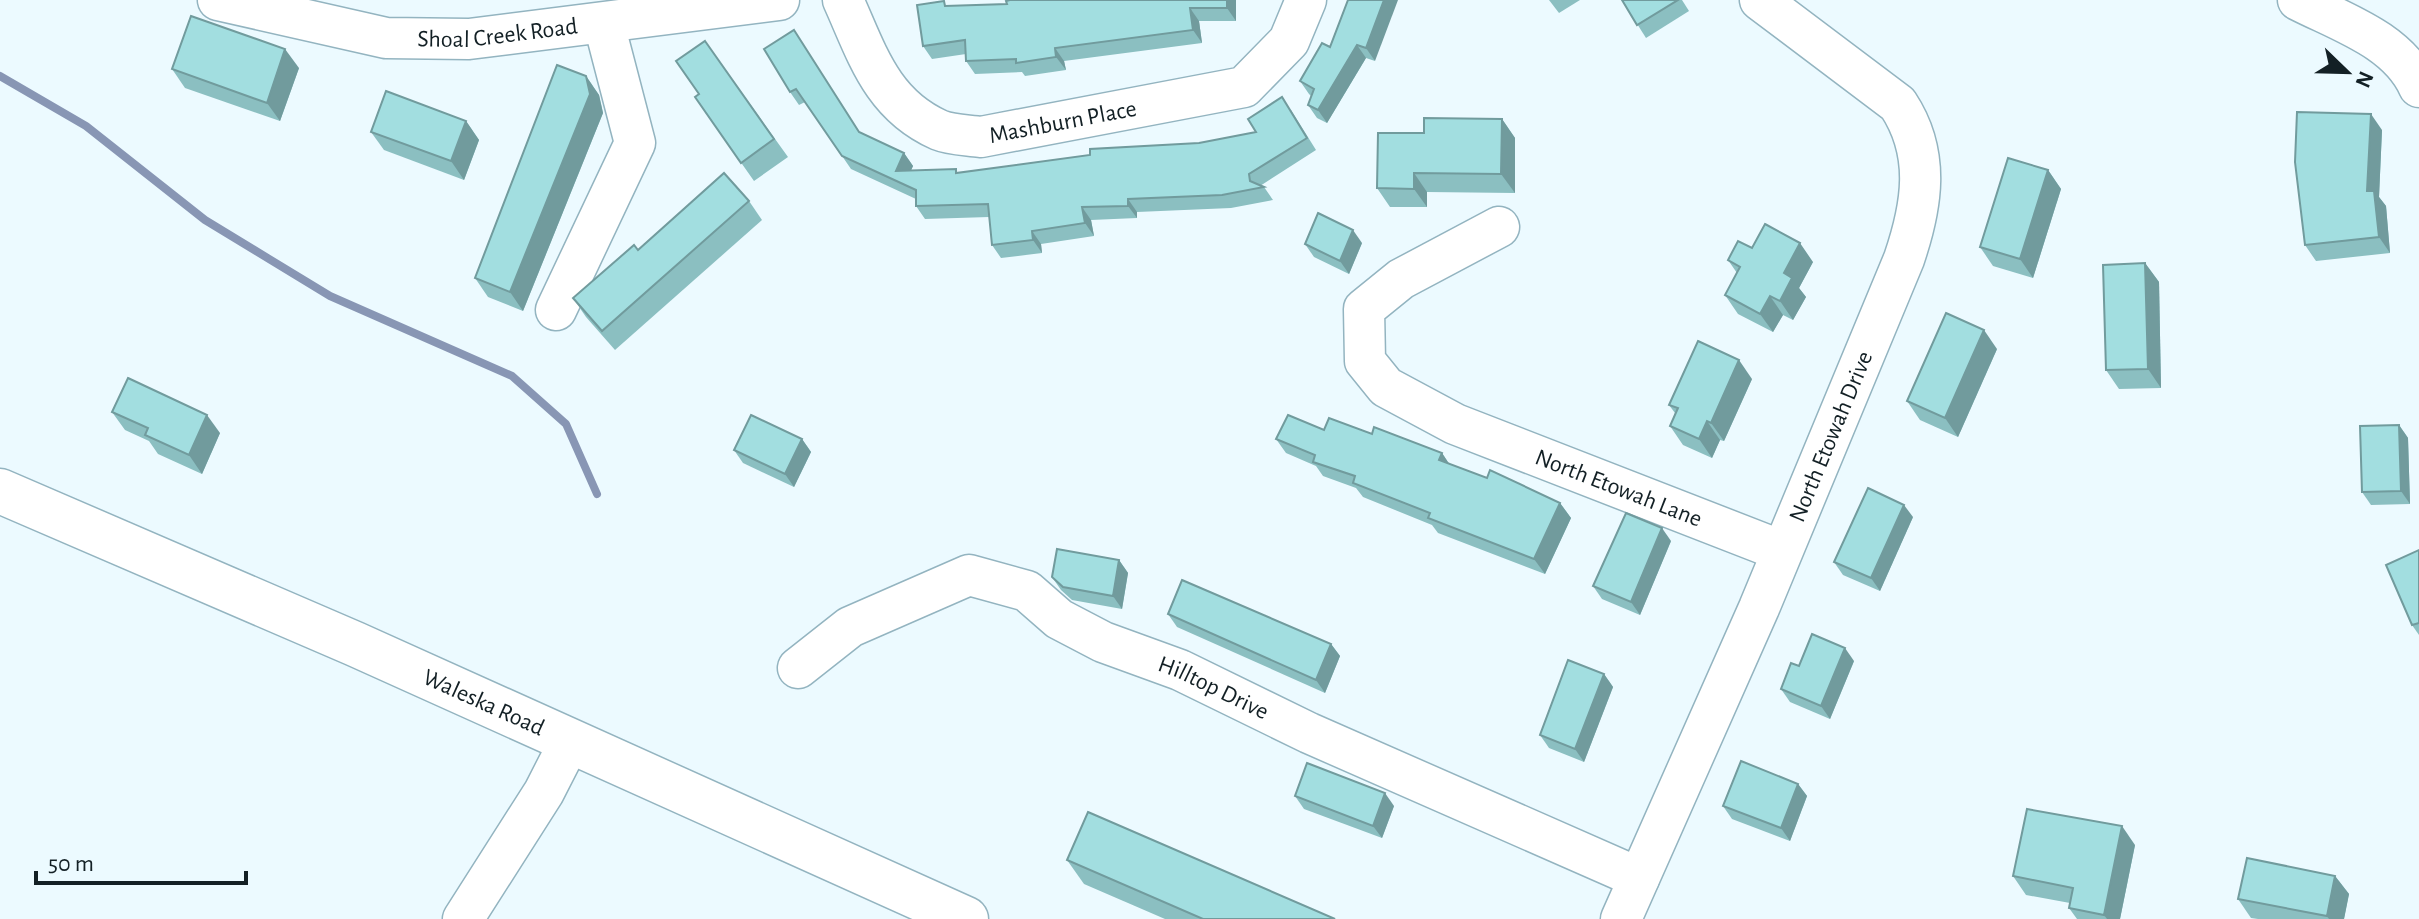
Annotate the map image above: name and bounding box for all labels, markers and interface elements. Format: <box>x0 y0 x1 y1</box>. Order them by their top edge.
street label: Shoal Creek Road <box>417 14 579 52</box>
north arrow <box>2307 32 2387 112</box>
text: N <box>2351 68 2378 91</box>
street label: Mashburn Place <box>987 97 1138 148</box>
street label: North Etowah Drive <box>1785 348 1877 526</box>
street label: North Etowah Lane <box>1532 445 1705 532</box>
street label: Hilltop Drive <box>1155 652 1272 724</box>
street label: Waleska Road <box>419 665 548 741</box>
scale bar <box>36 835 246 885</box>
text: 50 m <box>48 852 94 876</box>

